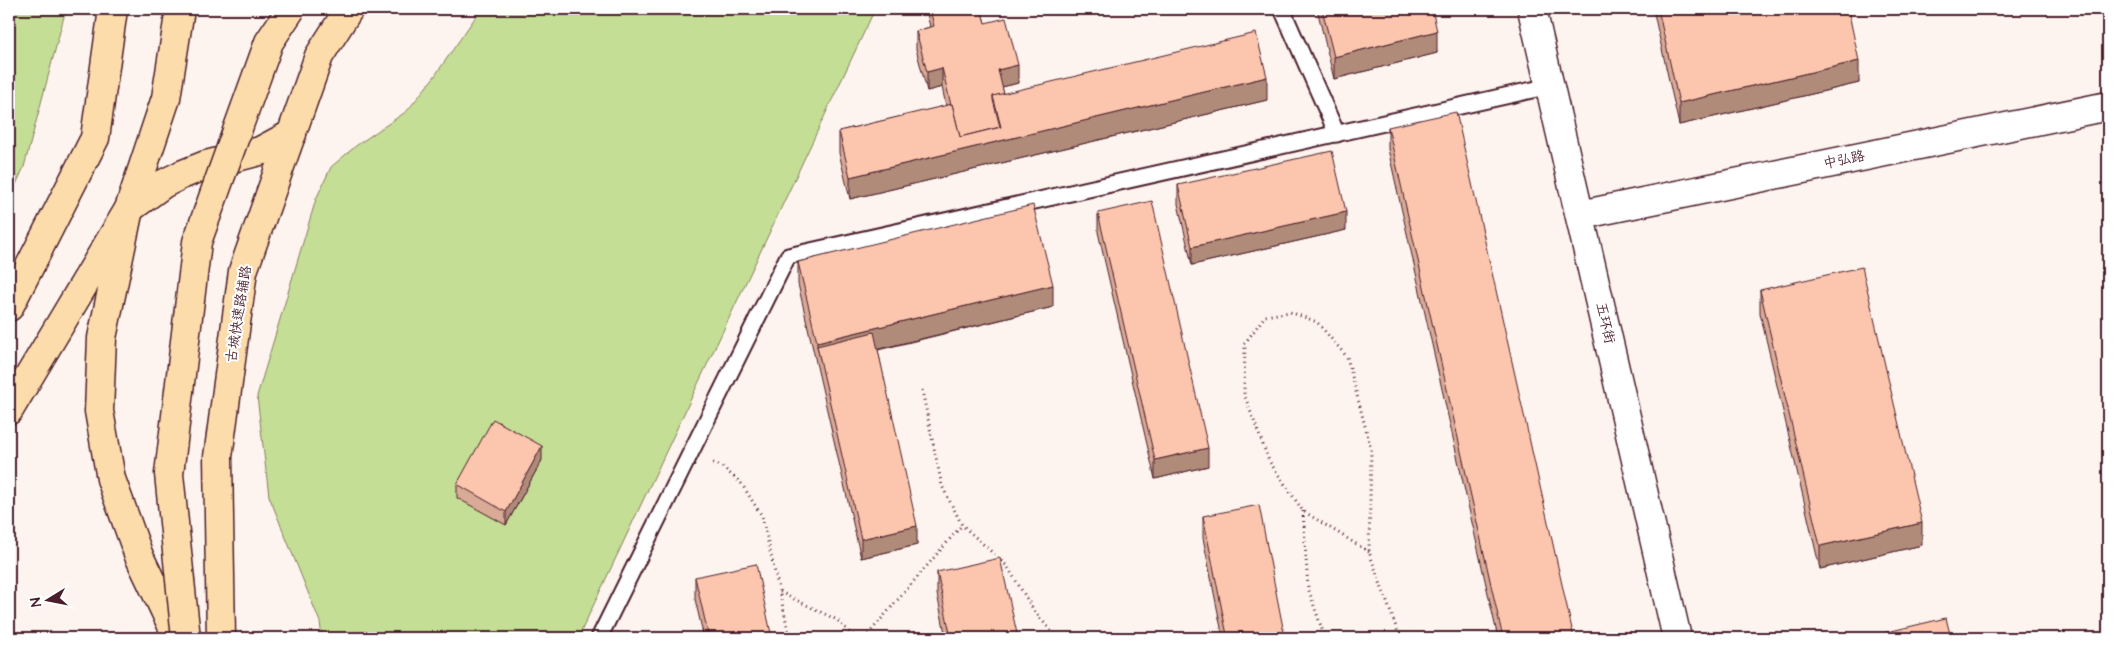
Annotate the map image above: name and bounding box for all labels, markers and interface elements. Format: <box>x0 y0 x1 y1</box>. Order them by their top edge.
street label: 中弘路 <box>1821 146 1867 174</box>
street label: 古城快速路辅路 <box>221 264 257 364</box>
street label: 五环街 <box>1591 300 1619 346</box>
north arrow <box>22 574 72 624</box>
text: N <box>26 596 47 608</box>

